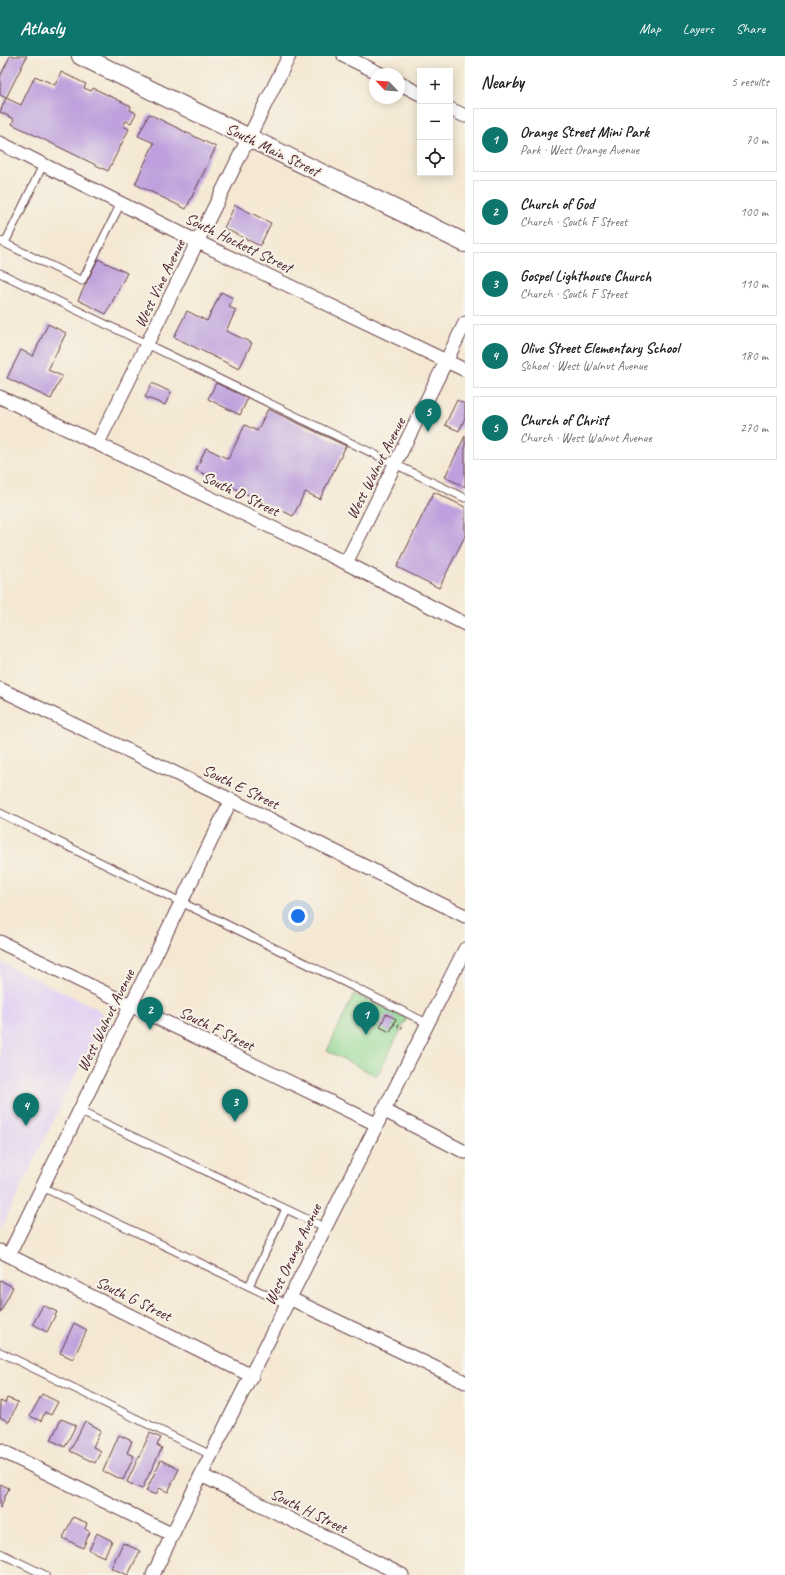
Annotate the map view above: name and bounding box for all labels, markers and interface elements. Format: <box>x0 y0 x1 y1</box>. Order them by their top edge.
text: Atlasly <box>20 16 64 40</box>
text: Map <box>639 20 661 37</box>
text: Layers <box>683 20 714 37</box>
text: Share <box>736 20 765 37</box>
north arrow <box>369 68 405 104</box>
map controls <box>417 68 453 176</box>
button: + <box>417 68 453 104</box>
text: Nearby <box>481 72 524 93</box>
text: 5 results <box>731 74 769 90</box>
button: − <box>417 104 453 140</box>
street label: South Main Street <box>222 119 325 182</box>
text: Orange Street Mini Park <box>520 123 649 142</box>
text: 1 <box>492 132 498 148</box>
text: 70 m <box>746 132 768 148</box>
button: locate <box>417 140 453 176</box>
text: Park · West Orange Avenue <box>520 142 639 158</box>
text: Church of God <box>520 195 594 214</box>
text: 2 <box>492 204 498 220</box>
text: 100 m <box>740 204 768 220</box>
street label: South Hockett Street <box>182 208 298 279</box>
text: Church · South F Street <box>520 214 627 230</box>
street label: West Vine Avenue <box>130 235 191 331</box>
text: Gospel Lighthouse Church <box>520 267 651 286</box>
text: 3 <box>492 276 498 292</box>
text: 110 m <box>740 276 768 292</box>
text: Church · South F Street <box>520 286 627 302</box>
text: Olive Street Elementary School <box>520 339 679 358</box>
text: 4 <box>492 348 498 364</box>
text: 180 m <box>740 348 768 364</box>
text: School · West Walnut Avenue <box>520 358 647 374</box>
pin: 5 <box>415 399 441 432</box>
text: Church of Christ <box>520 411 608 430</box>
street label: West Walnut Avenue <box>342 413 411 523</box>
text: 5 <box>492 420 498 436</box>
text: 270 m <box>740 420 768 436</box>
text: Church · West Walnut Avenue <box>520 430 652 446</box>
street label: South D Street <box>199 467 284 522</box>
street label: South E Street <box>199 760 284 815</box>
your location <box>288 906 308 926</box>
street label: West Walnut Avenue <box>73 964 140 1075</box>
pin: 2 <box>137 997 163 1030</box>
street label: South F Street <box>176 1002 259 1056</box>
pin: 1 <box>353 1002 379 1035</box>
pin: 3 <box>222 1089 248 1122</box>
pin: 4 <box>13 1093 39 1126</box>
street label: West Orange Avenue <box>260 1199 327 1308</box>
street label: South G Street <box>92 1272 176 1327</box>
street label: South H Street <box>267 1484 352 1539</box>

